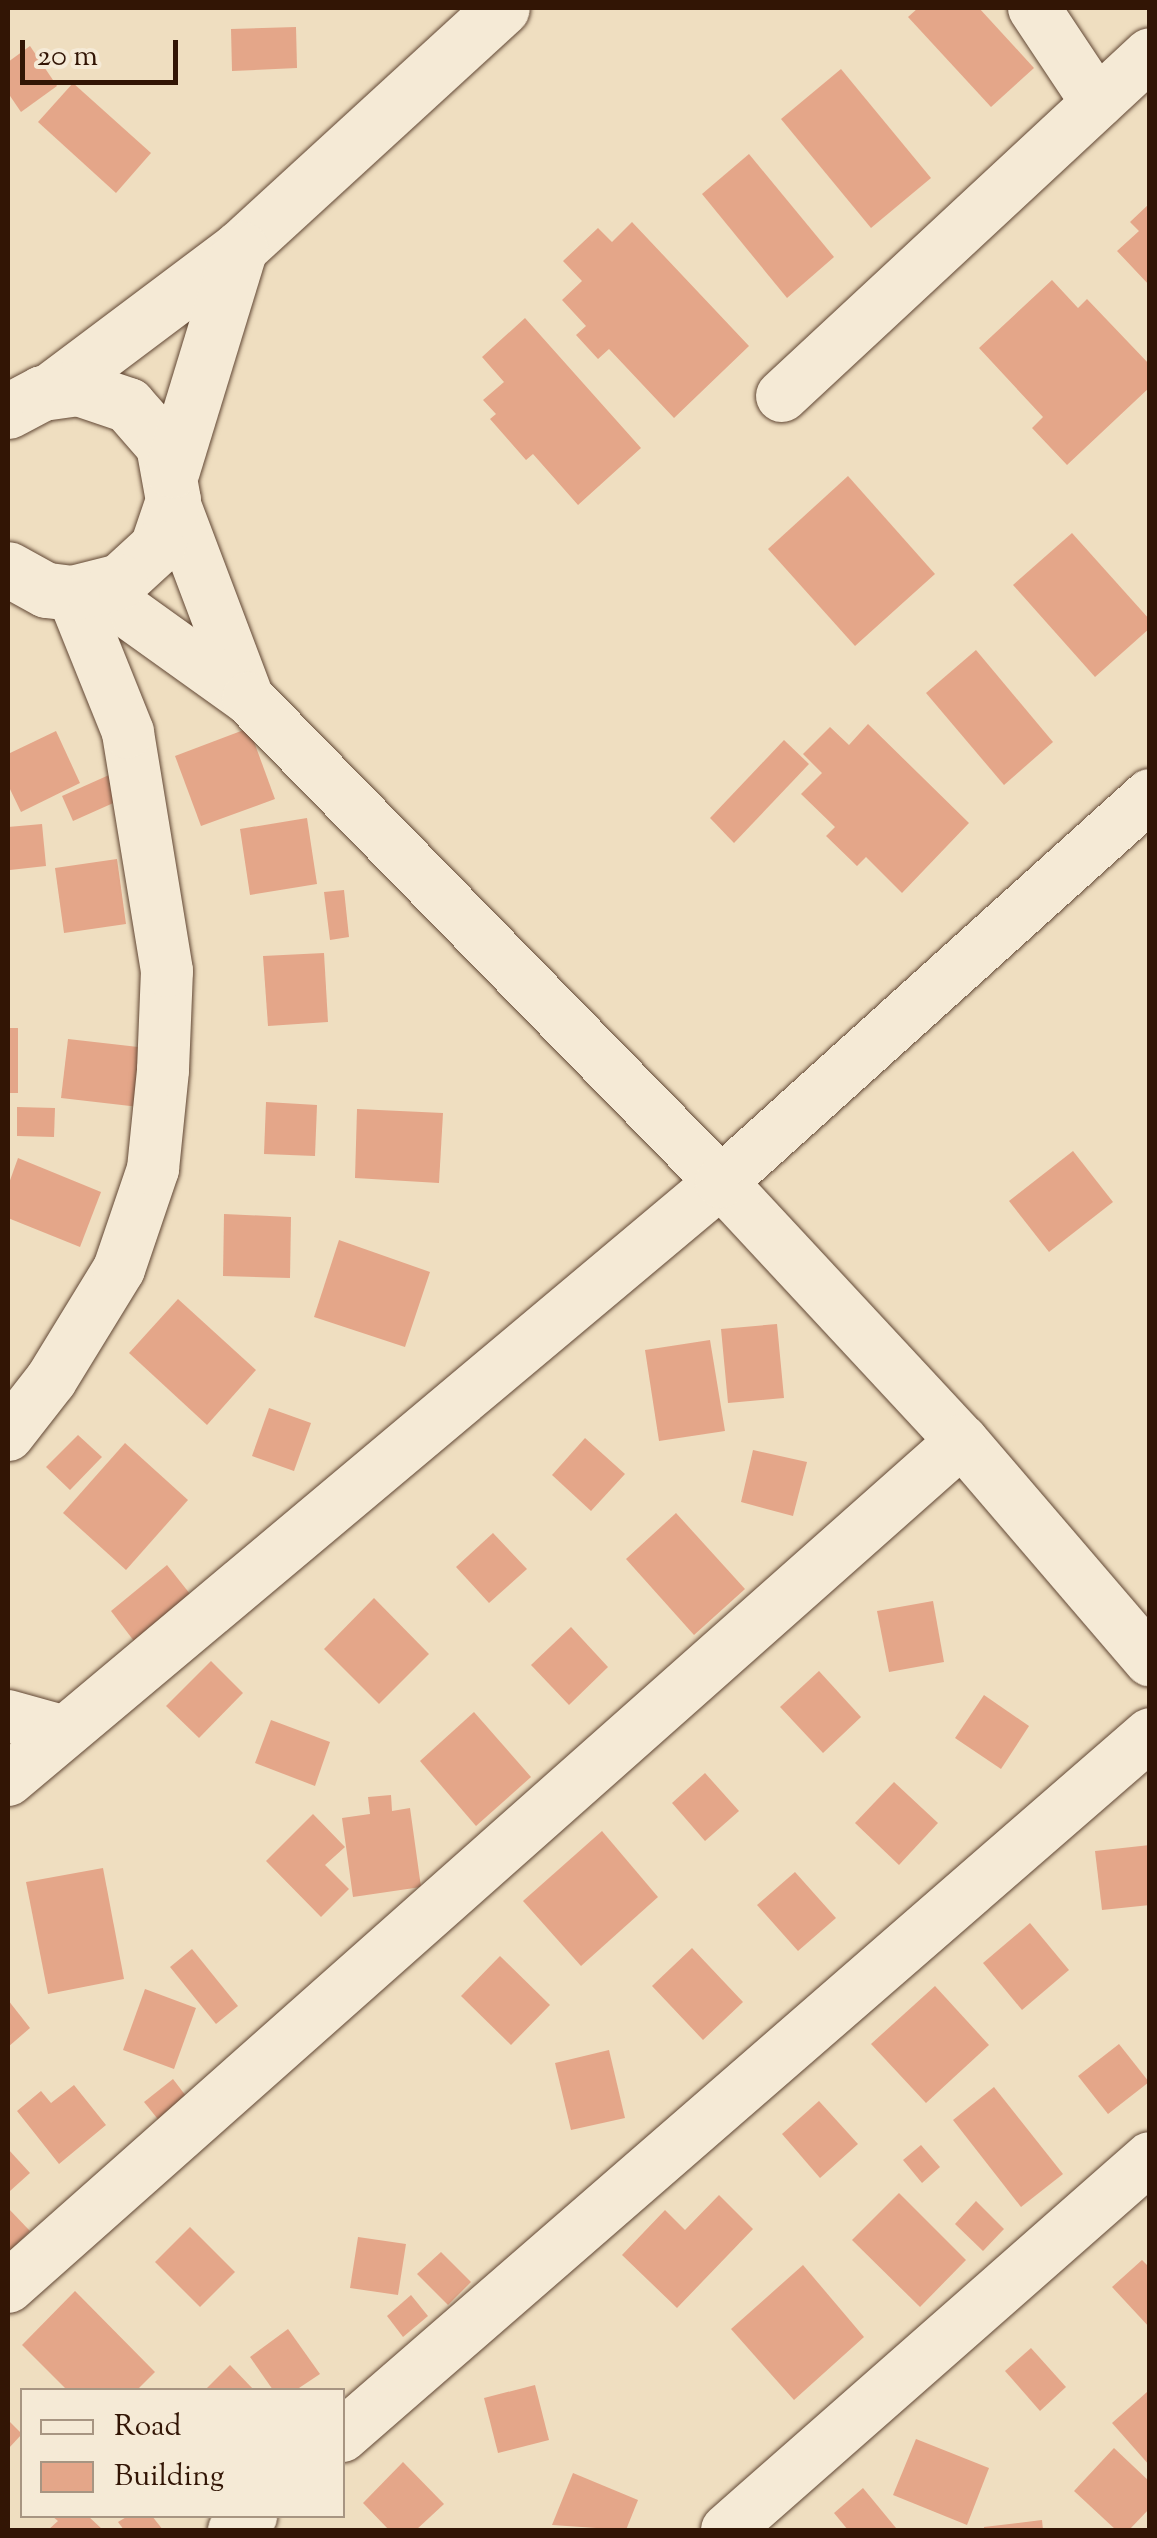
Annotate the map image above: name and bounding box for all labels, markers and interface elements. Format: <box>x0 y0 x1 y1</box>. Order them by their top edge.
scale bar <box>25 20 182 82</box>
text: 20 m <box>37 36 98 79</box>
legend <box>20 2388 345 2518</box>
text: Road <box>114 2406 181 2449</box>
text: Building <box>114 2456 224 2499</box>

